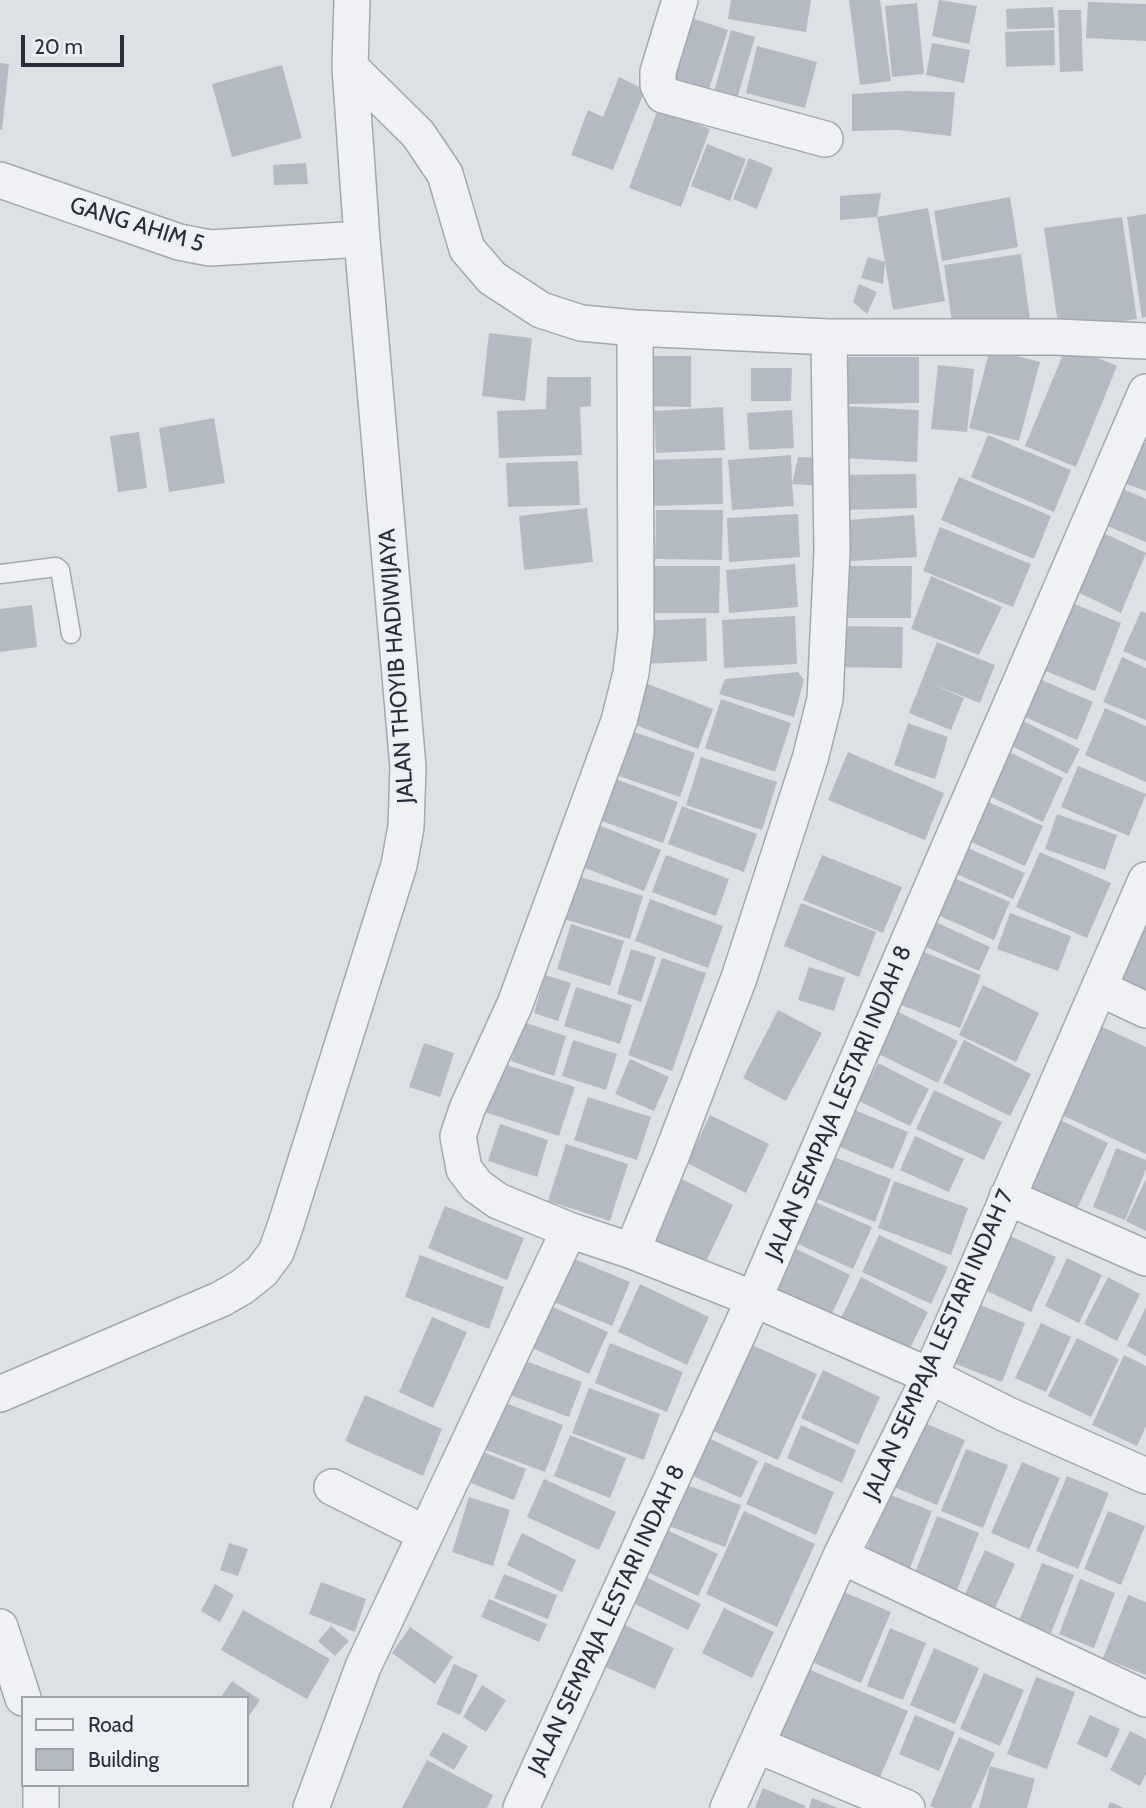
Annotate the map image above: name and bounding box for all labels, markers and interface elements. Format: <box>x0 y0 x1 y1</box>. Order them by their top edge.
scale bar <box>24 21 128 65</box>
text: 20 m <box>34 34 83 59</box>
street label: GANG AHIM 5 <box>67 191 207 259</box>
street label: JALAN THOYIB HADIWIJAYA <box>374 528 420 804</box>
street label: JALAN SEMPAJA LESTARI INDAH 8 <box>760 941 918 1265</box>
street label: JALAN SEMPAJA LESTARI INDAH 7 <box>858 1186 1020 1504</box>
street label: JALAN SEMPAJA LESTARI INDAH 8 <box>523 1460 691 1780</box>
legend <box>21 1696 248 1787</box>
text: Road <box>88 1712 134 1737</box>
text: Building <box>88 1747 159 1772</box>

